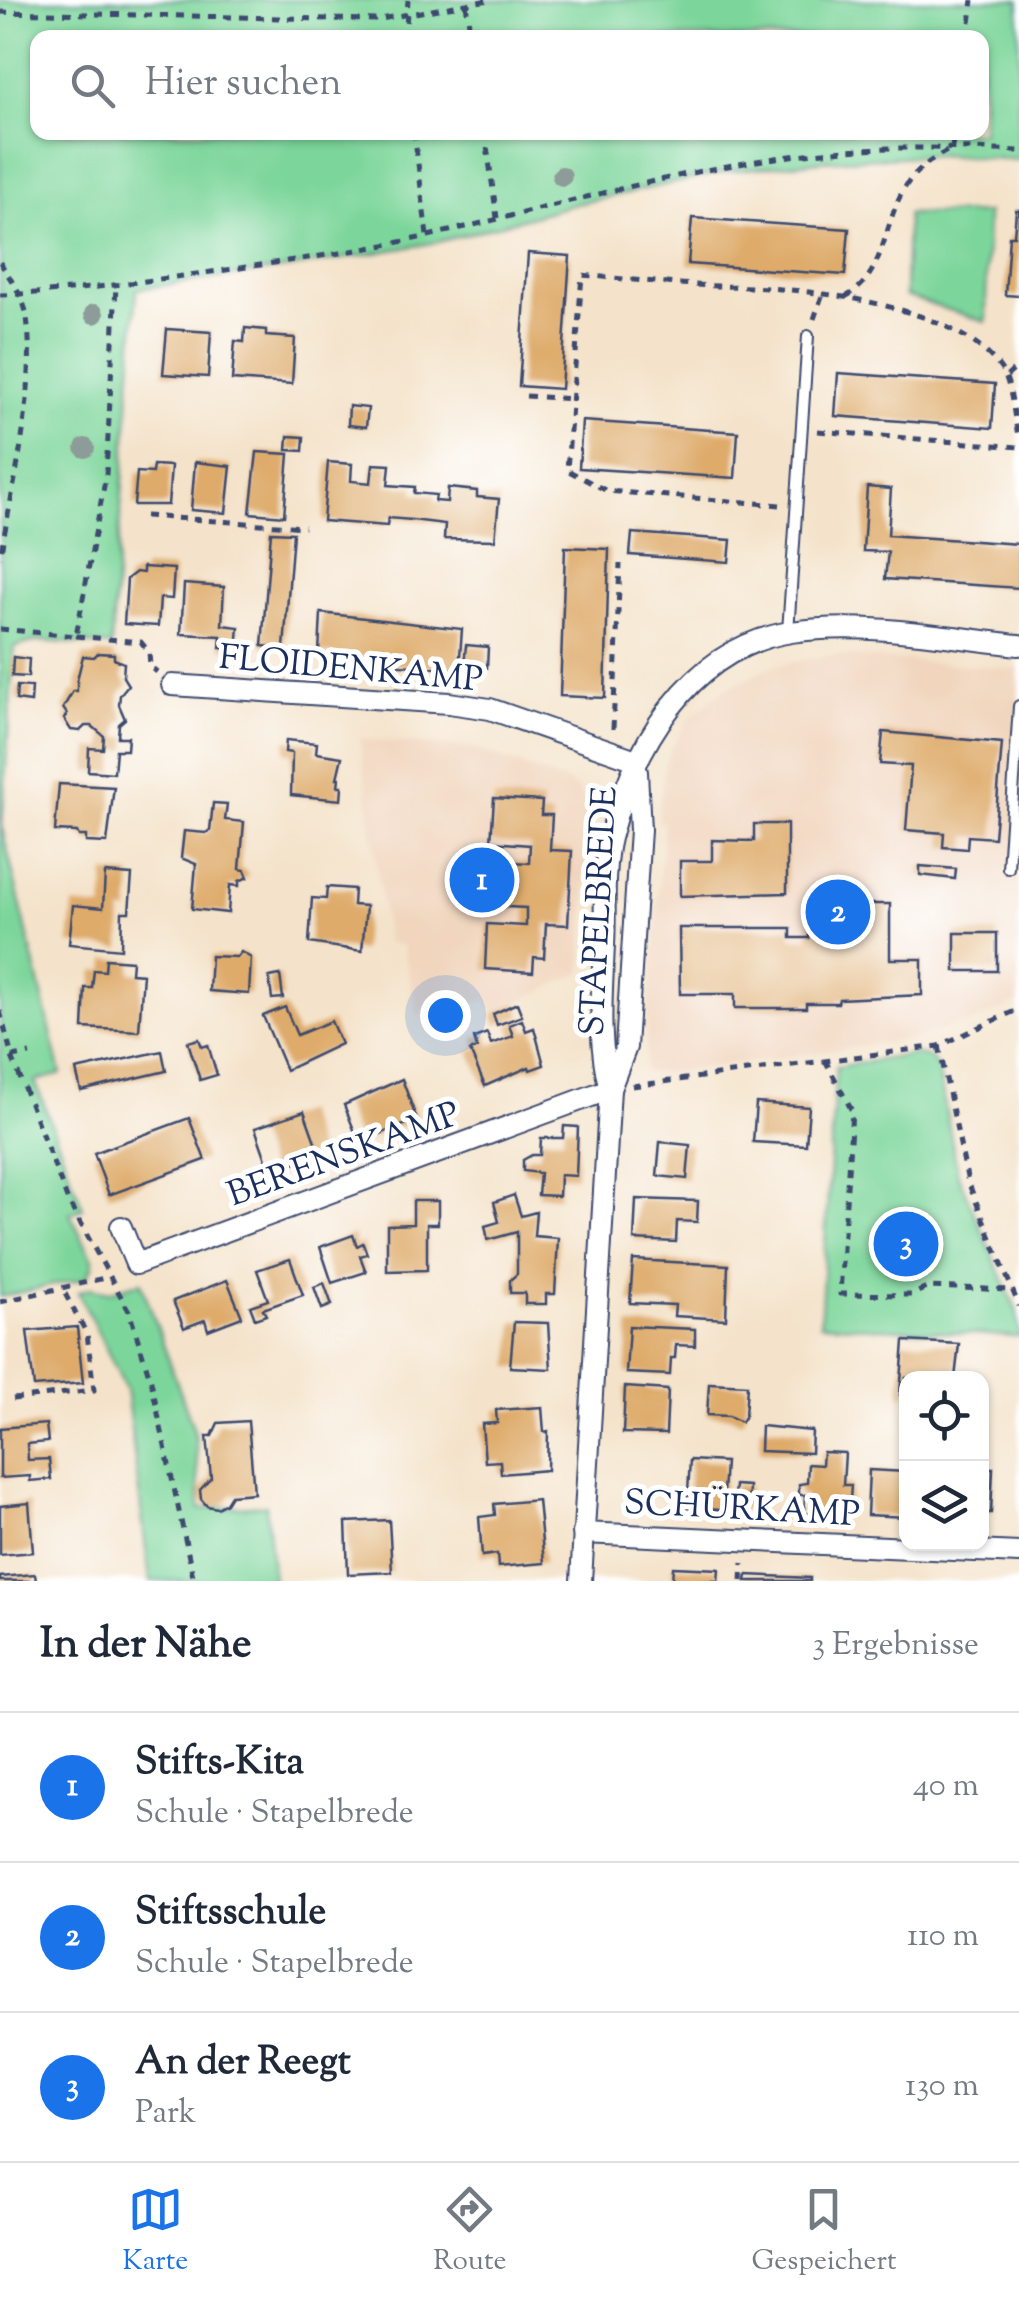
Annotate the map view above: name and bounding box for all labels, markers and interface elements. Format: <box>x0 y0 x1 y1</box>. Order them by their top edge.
search box <box>30 30 989 140</box>
icon: search <box>65 58 120 113</box>
text: Hier suchen <box>145 58 342 112</box>
street label: FLOIDENKAMP <box>217 634 485 707</box>
street label: STAPELBREDE <box>568 785 633 1037</box>
pin: 1 <box>450 842 514 918</box>
pin: 2 <box>806 874 870 950</box>
your location <box>420 990 471 1041</box>
street label: BERENSKAMP <box>221 1091 468 1222</box>
pin: 3 <box>874 1206 938 1282</box>
map controls <box>899 1371 989 1551</box>
button: locate <box>899 1371 989 1461</box>
button: layers <box>899 1461 989 1551</box>
street label: SCHÜRKAMP <box>623 1479 861 1542</box>
text: In der Nähe <box>40 1616 252 1676</box>
text: 3 Ergebnisse <box>812 1623 979 1669</box>
text: Stifts-Kita <box>135 1737 304 1791</box>
text: 1 <box>67 1764 78 1810</box>
text: 40 m <box>913 1764 979 1810</box>
text: Schule · Stapelbrede <box>135 1791 414 1837</box>
text: Stiftsschule <box>135 1887 326 1941</box>
text: 2 <box>65 1914 80 1960</box>
text: 110 m <box>907 1914 979 1960</box>
text: Schule · Stapelbrede <box>135 1941 414 1987</box>
text: An der Reegt <box>135 2037 351 2091</box>
text: 3 <box>66 2064 79 2110</box>
text: 130 m <box>905 2064 979 2110</box>
text: Park <box>135 2091 196 2137</box>
tab: Karte <box>122 2182 188 2282</box>
tab: Route <box>433 2182 507 2282</box>
tab: Gespeichert <box>751 2182 897 2282</box>

